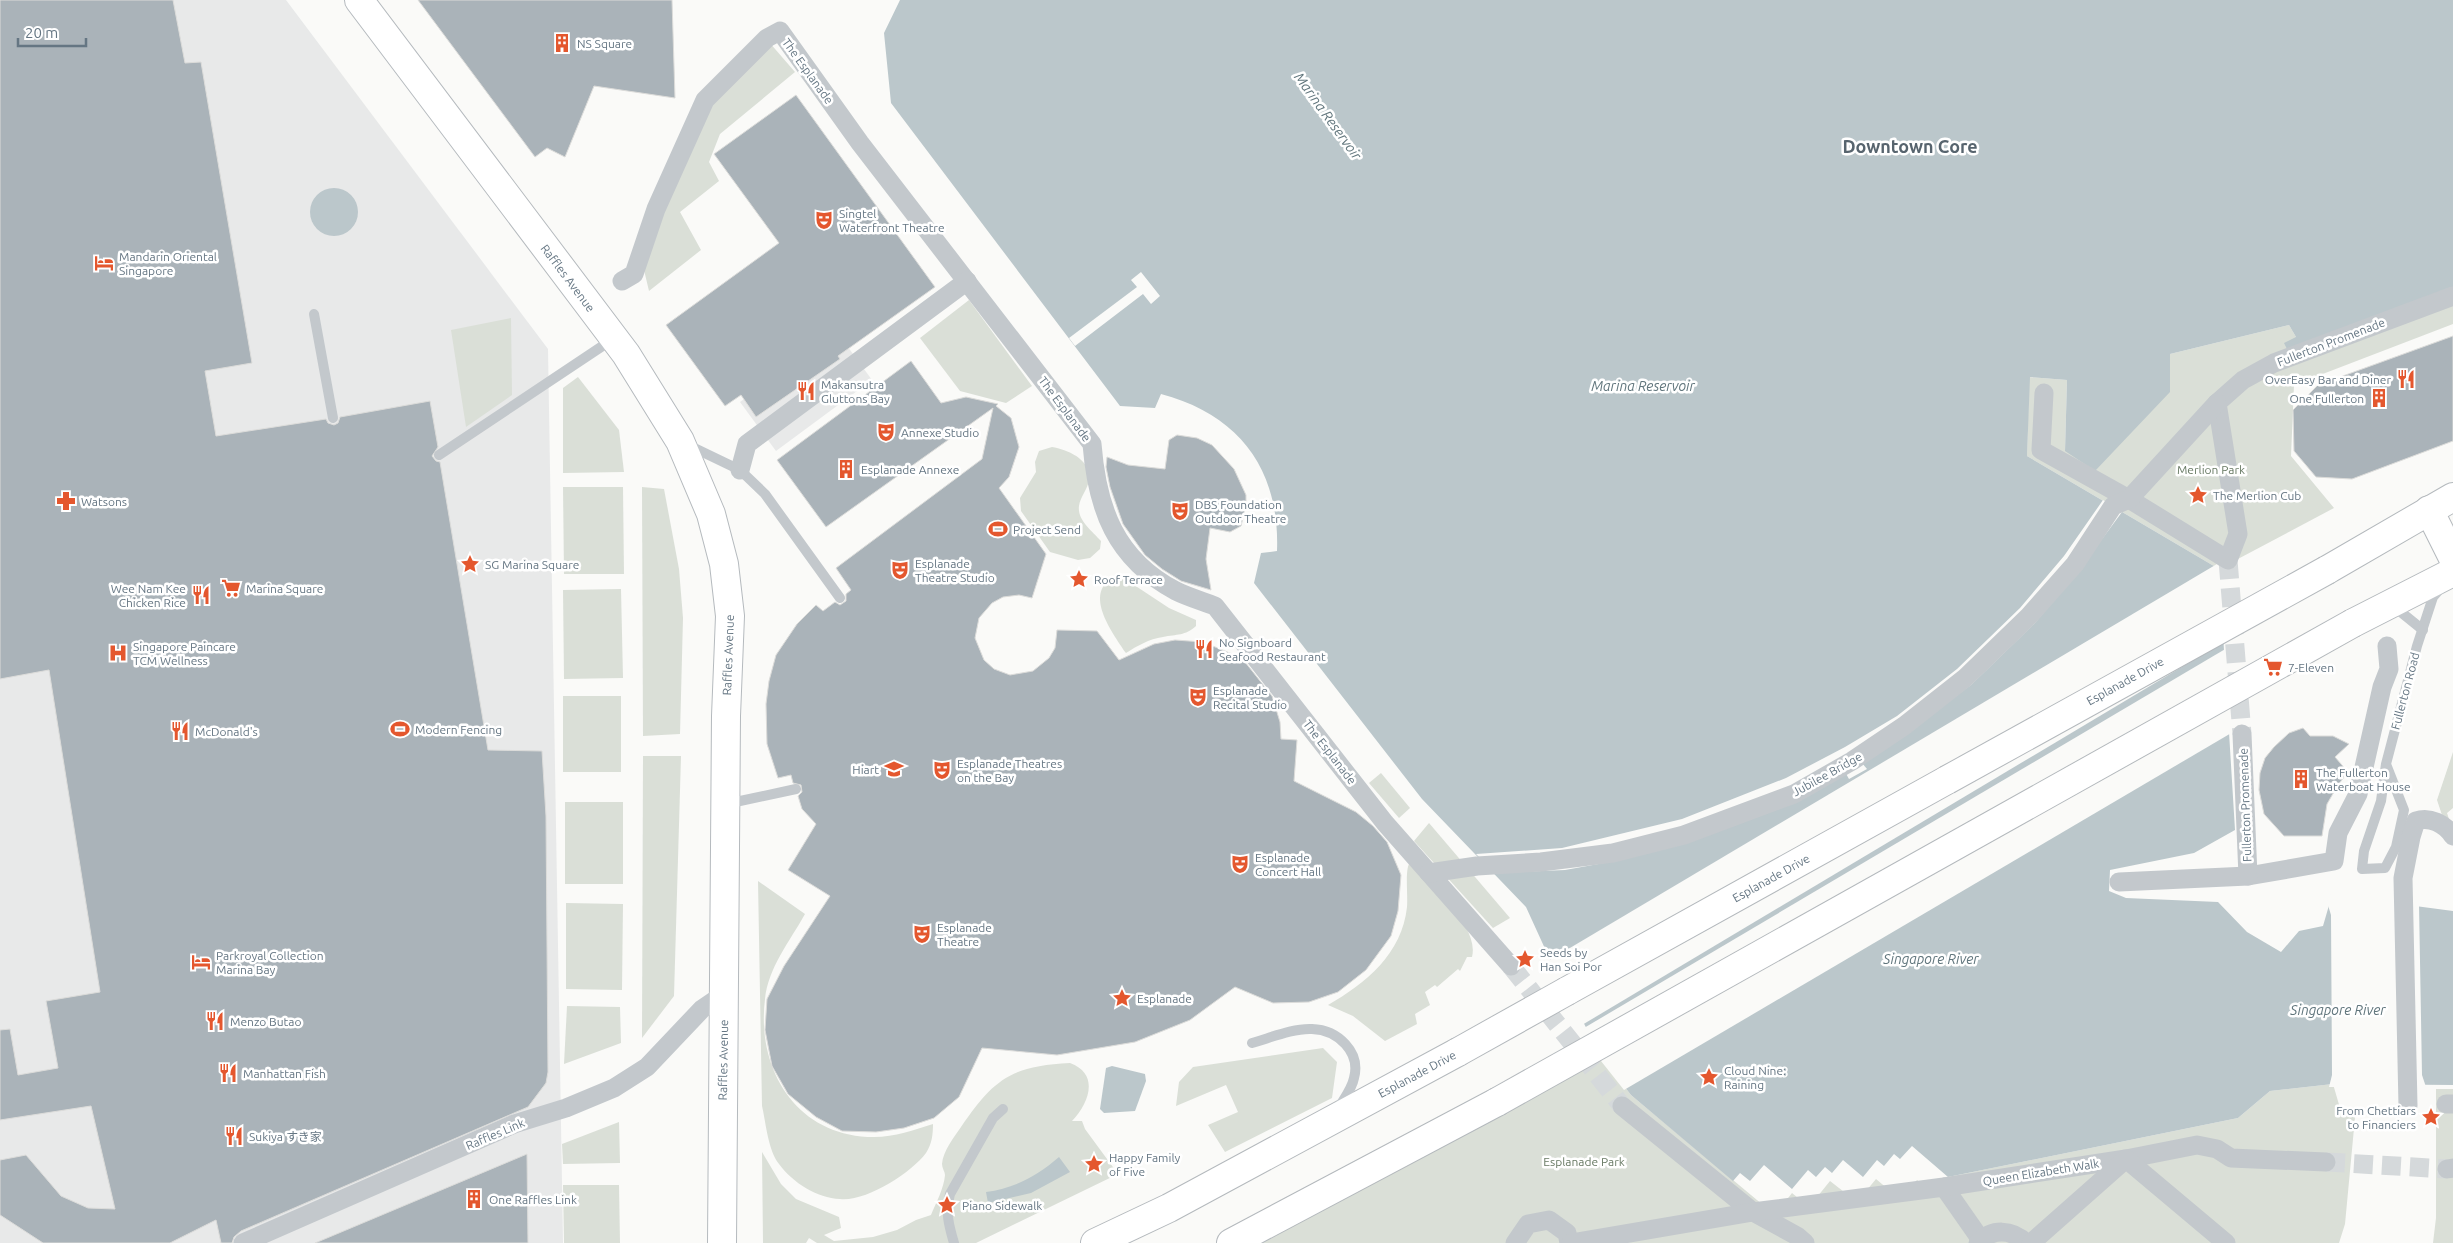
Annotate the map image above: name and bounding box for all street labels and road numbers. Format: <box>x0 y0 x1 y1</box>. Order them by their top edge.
street label: The Esplanade <box>780 36 836 106</box>
street label: Raffles Avenue <box>538 242 598 314</box>
street label: Fullerton Promenade <box>2275 315 2387 369</box>
street label: The Esplanade <box>1036 374 1094 444</box>
street label: Raffles Avenue <box>720 614 736 696</box>
street label: Fullerton Road <box>2388 651 2422 731</box>
street label: Esplanade Drive <box>2084 654 2166 708</box>
street label: The Esplanade <box>1301 717 1359 787</box>
street label: Fullerton Promenade <box>2237 748 2253 862</box>
street label: Jubilee Bridge <box>1790 750 1864 798</box>
street label: Esplanade Drive <box>1730 851 1812 905</box>
street label: Raffles Avenue <box>716 1019 730 1101</box>
street label: Esplanade Drive <box>1376 1048 1458 1100</box>
street label: Raffles Link <box>464 1116 526 1152</box>
street label: Queen Elizabeth Walk <box>1982 1156 2100 1188</box>

